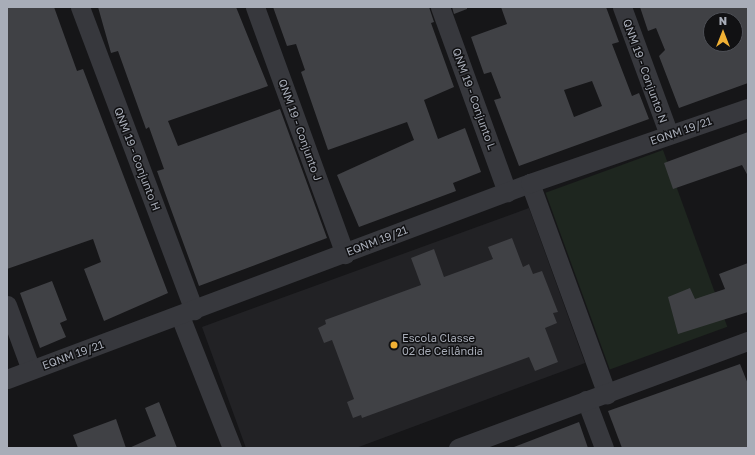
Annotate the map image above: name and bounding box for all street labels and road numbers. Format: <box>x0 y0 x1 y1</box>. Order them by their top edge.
street label: QNM 19 - Conjunto N <box>620 17 670 125</box>
street label: QNM 19 - Conjunto L <box>449 46 499 152</box>
street label: QNM 19 - Conjunto J <box>275 77 325 183</box>
street label: QNM 19 - Conjunto H <box>111 105 163 213</box>
street label: EQNM 19/21 <box>648 114 714 148</box>
street label: EQNM 19/21 <box>345 223 409 259</box>
street label: EQNM 19/21 <box>41 338 105 372</box>

